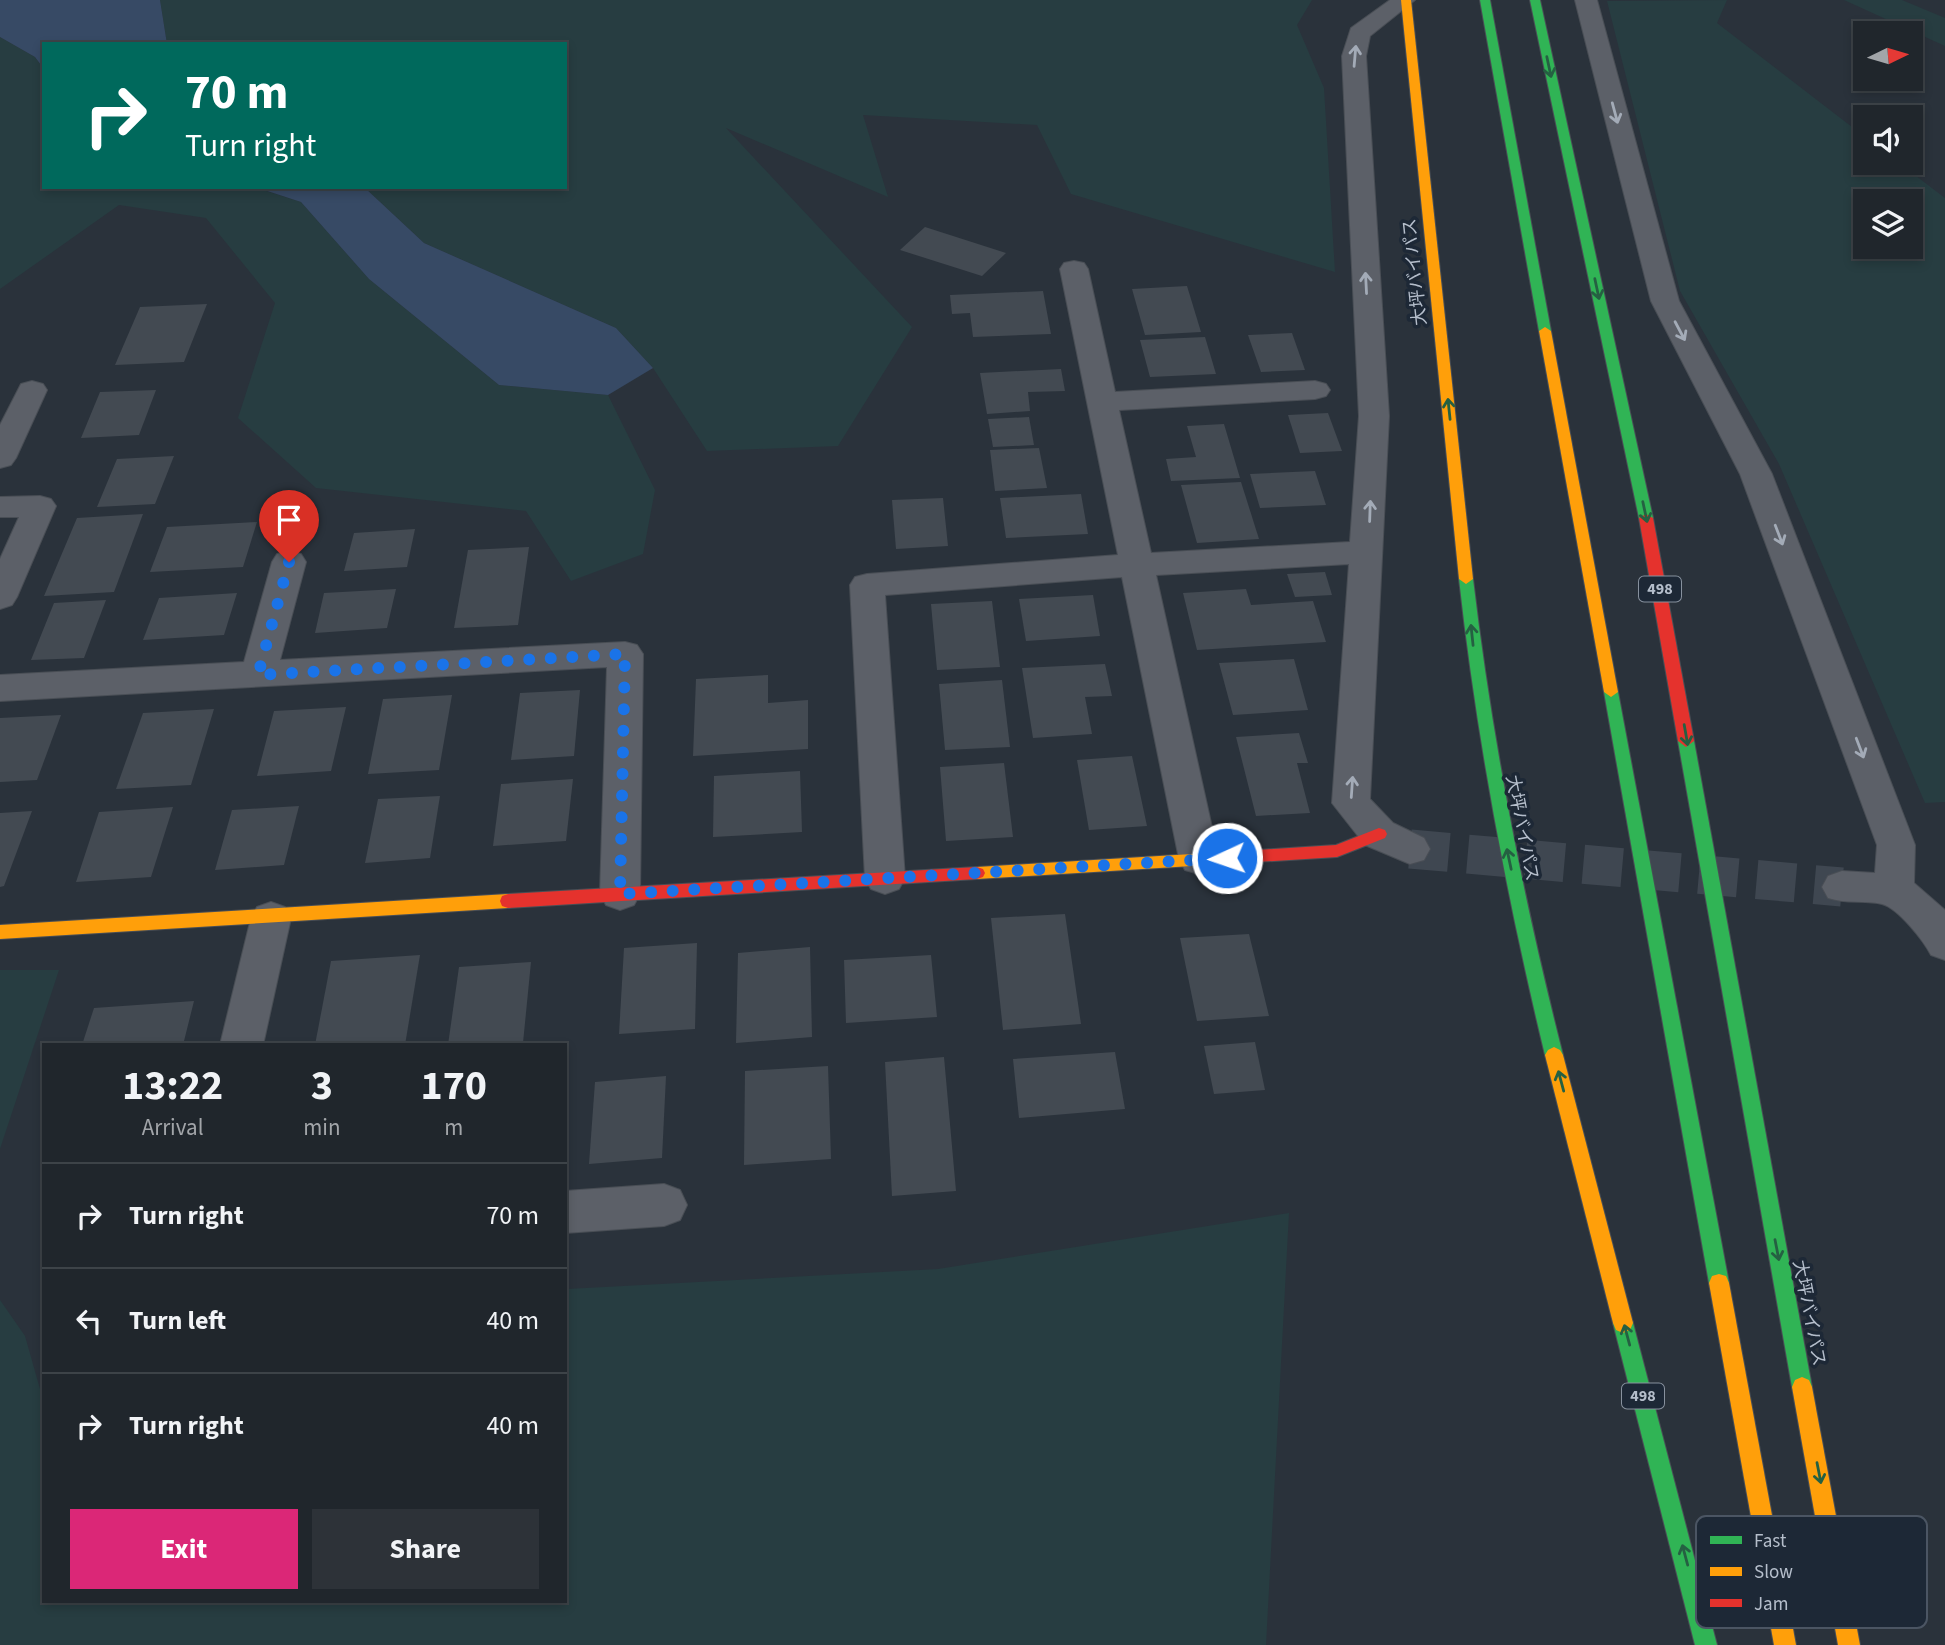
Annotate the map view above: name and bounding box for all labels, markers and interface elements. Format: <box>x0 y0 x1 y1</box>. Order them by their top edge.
north arrow <box>1853 21 1923 91</box>
map controls <box>1853 21 1923 259</box>
one-way arrow <box>1349 45 1362 68</box>
one-way arrow <box>1543 55 1557 78</box>
text: 70 m <box>185 58 289 128</box>
icon: right <box>70 70 161 161</box>
one-way arrow <box>1609 102 1622 124</box>
button: sound <box>1853 105 1923 175</box>
text: Turn right <box>185 123 316 169</box>
button: layers <box>1853 189 1923 259</box>
street label: 大坪バイパス <box>1397 217 1433 327</box>
one-way arrow <box>1360 272 1373 295</box>
one-way arrow <box>1591 277 1604 300</box>
one-way arrow <box>1674 320 1688 341</box>
one-way arrow <box>1442 398 1455 420</box>
pin <box>259 490 319 562</box>
one-way arrow <box>1363 499 1376 522</box>
one-way arrow <box>1638 500 1652 523</box>
icon: arrive <box>270 501 308 539</box>
one-way arrow <box>1774 524 1786 546</box>
road number: 498 <box>1639 576 1681 602</box>
one-way arrow <box>1465 624 1478 647</box>
one-way arrow <box>1680 723 1693 746</box>
one-way arrow <box>1854 737 1867 758</box>
street label: 大坪バイパス <box>1499 773 1545 883</box>
one-way arrow <box>1346 776 1359 798</box>
position arrow <box>1190 821 1264 895</box>
one-way arrow <box>1501 848 1515 871</box>
text: 13:22 <box>122 1056 223 1116</box>
text: 3 <box>311 1056 333 1116</box>
text: 170 <box>420 1056 487 1116</box>
one-way arrow <box>1554 1070 1567 1092</box>
text: Arrival <box>142 1111 204 1144</box>
text: min <box>303 1111 341 1144</box>
text: m <box>444 1111 463 1144</box>
icon: right <box>70 1197 108 1235</box>
text: Turn right <box>129 1197 244 1234</box>
text: 70 m <box>486 1197 539 1234</box>
one-way arrow <box>1771 1238 1784 1261</box>
street label: 大坪バイパス <box>1786 1258 1832 1368</box>
icon: left <box>70 1302 108 1340</box>
text: Turn left <box>129 1302 226 1339</box>
text: 40 m <box>486 1302 539 1339</box>
one-way arrow <box>1620 1324 1633 1346</box>
road number: 498 <box>1622 1384 1664 1408</box>
icon: right <box>70 1407 108 1445</box>
text: Turn right <box>129 1407 244 1444</box>
text: 40 m <box>486 1407 539 1444</box>
one-way arrow <box>1813 1461 1827 1484</box>
button: Exit <box>70 1509 298 1589</box>
button: Share <box>312 1509 539 1589</box>
legend <box>1696 1516 1927 1628</box>
text: Fast <box>1754 1528 1787 1555</box>
one-way arrow <box>1678 1544 1691 1567</box>
text: Slow <box>1754 1559 1793 1586</box>
text: Jam <box>1754 1591 1788 1618</box>

